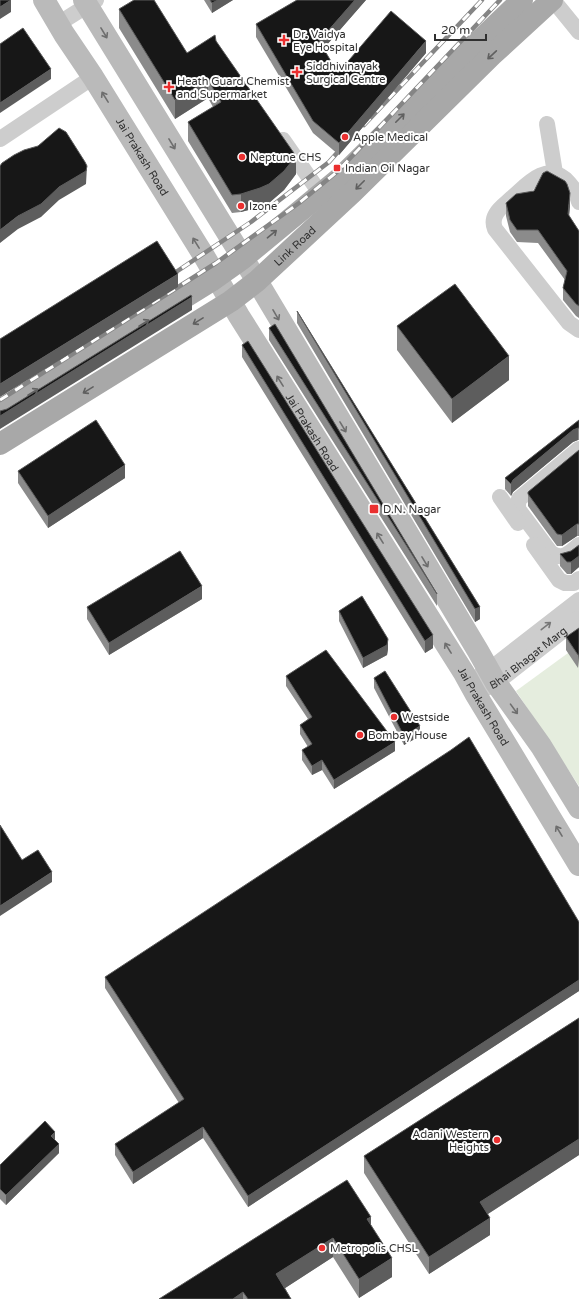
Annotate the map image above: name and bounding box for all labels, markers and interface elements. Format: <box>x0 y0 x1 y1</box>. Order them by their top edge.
scale bar <box>435 16 486 42</box>
text: 20 m <box>441 23 470 37</box>
one-way arrow <box>101 27 109 39</box>
place label: Dr. Vaidya Eye Hospital <box>293 28 358 54</box>
marker: Dr. Vaidya Eye Hospital <box>278 34 290 46</box>
one-way arrow <box>487 50 497 60</box>
place label: Siddhivinayak Surgical Centre <box>306 60 386 86</box>
marker: Siddhivinayak Surgical Centre <box>291 66 303 78</box>
place label: Heath Guard Chemist and Supermarket <box>177 75 289 101</box>
marker: Heath Guard Chemist and Supermarket <box>164 82 174 92</box>
one-way arrow <box>101 91 109 103</box>
one-way arrow <box>395 114 405 123</box>
street label: Jai Prakash Road <box>113 115 171 198</box>
place label: Apple Medical <box>353 131 428 144</box>
marker: Apple Medical <box>340 132 350 142</box>
one-way arrow <box>169 138 177 150</box>
place label: Neptune CHS <box>250 151 321 164</box>
marker: Neptune CHS <box>237 152 247 162</box>
place label: Indian Oil Nagar <box>345 162 430 175</box>
marker: Indian Oil Nagar <box>332 163 342 173</box>
one-way arrow <box>355 180 364 190</box>
place label: Izone <box>249 200 277 213</box>
marker: Izone <box>236 201 246 211</box>
street label: Link Road <box>271 223 318 269</box>
one-way arrow <box>267 229 278 238</box>
one-way arrow <box>192 237 200 249</box>
one-way arrow <box>273 309 281 321</box>
one-way arrow <box>192 318 204 326</box>
one-way arrow <box>138 319 149 327</box>
one-way arrow <box>276 376 284 387</box>
one-way arrow <box>83 386 94 394</box>
one-way arrow <box>27 387 39 395</box>
street label: Jai Prakash Road <box>283 391 342 474</box>
one-way arrow <box>339 421 347 432</box>
marker: D.N. Nagar <box>368 503 380 515</box>
place label: D.N. Nagar <box>383 503 442 516</box>
one-way arrow <box>375 532 383 544</box>
one-way arrow <box>421 556 429 568</box>
one-way arrow <box>540 621 551 630</box>
street label: Bhai Bhagat Marg <box>487 624 569 692</box>
one-way arrow <box>444 642 452 654</box>
street label: Jai Prakash Road <box>455 664 512 748</box>
one-way arrow <box>510 703 518 714</box>
place label: Westside <box>402 711 449 724</box>
marker: Westside <box>389 712 399 722</box>
place label: Bombay House <box>368 729 447 742</box>
marker: Bombay House <box>355 730 365 740</box>
one-way arrow <box>554 825 562 837</box>
place label: Adani Western Heights <box>412 1128 489 1154</box>
marker: Adani Western Heights <box>492 1135 502 1145</box>
place label: Metropolis CHSL <box>330 1242 419 1255</box>
marker: Metropolis CHSL <box>317 1243 327 1253</box>

